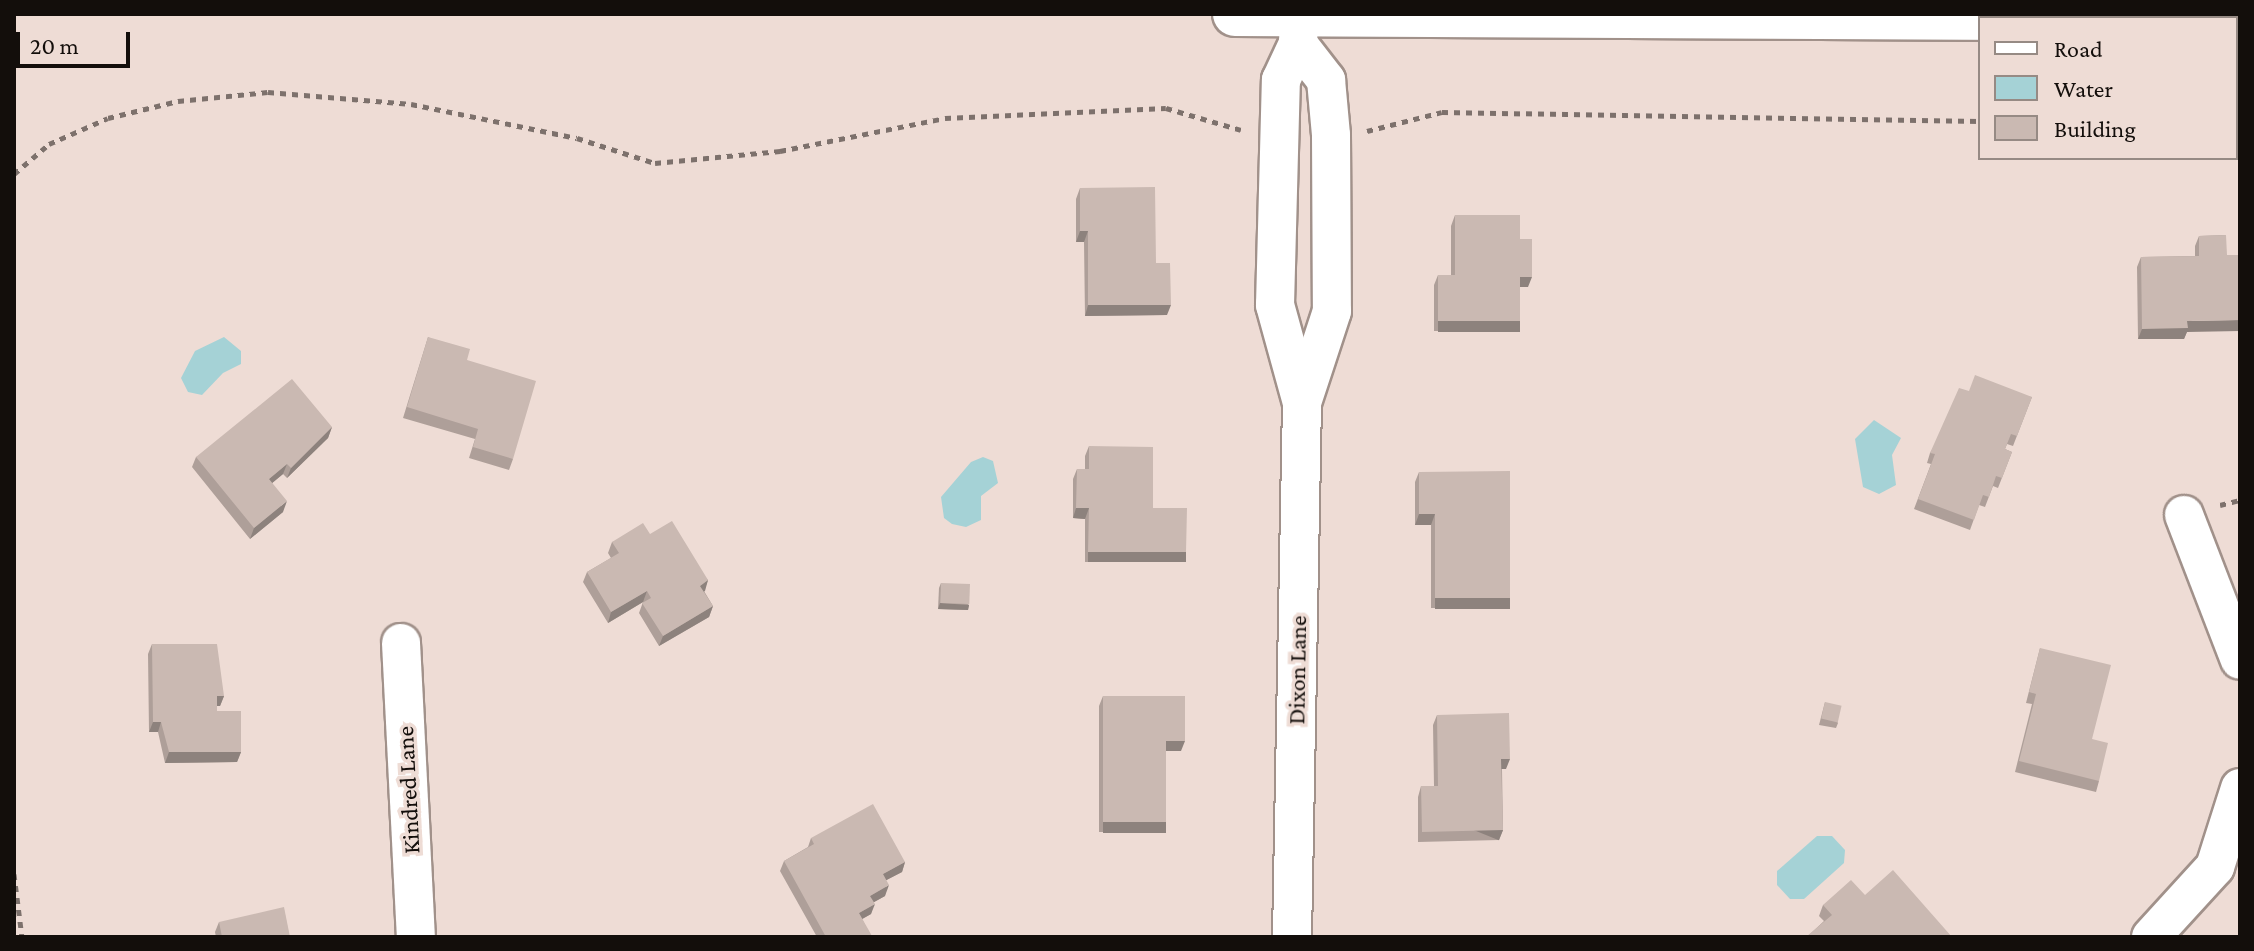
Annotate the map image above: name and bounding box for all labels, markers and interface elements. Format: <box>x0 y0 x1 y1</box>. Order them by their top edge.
scale bar <box>20 16 134 66</box>
legend <box>1978 16 2238 160</box>
text: 20 m <box>30 32 79 59</box>
text: Road <box>2054 35 2103 62</box>
text: Water <box>2054 75 2113 102</box>
text: Building <box>2054 115 2136 142</box>
street label: Dixon Lane <box>1282 615 1312 725</box>
street label: Kindred Lane <box>390 725 426 855</box>

